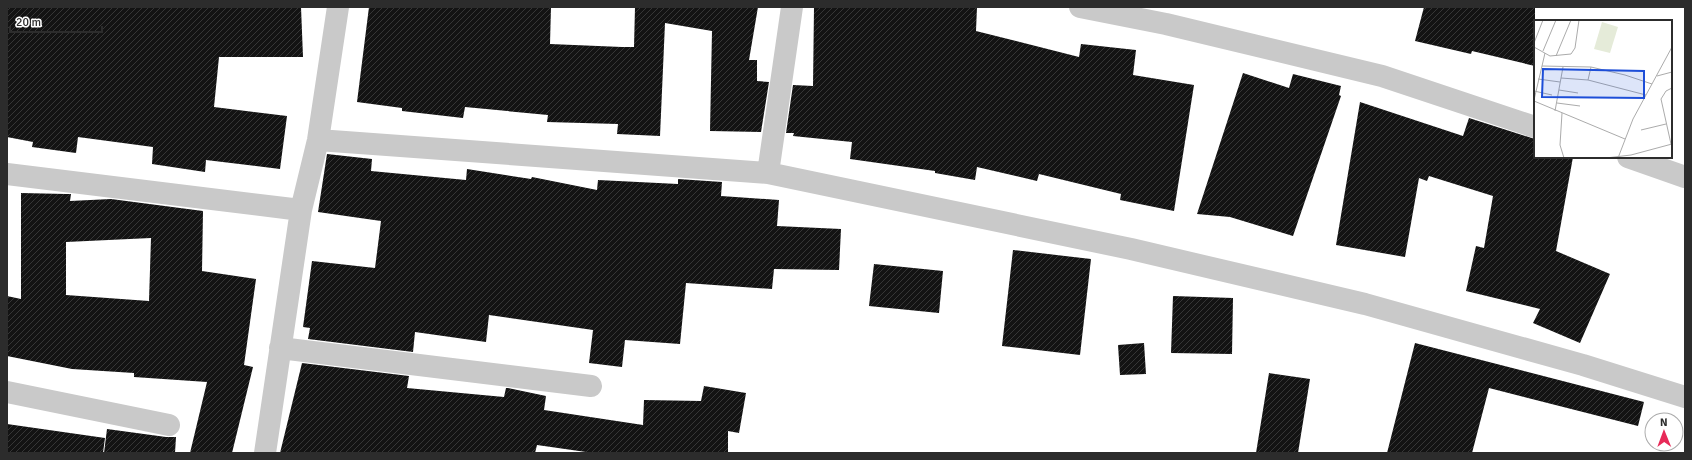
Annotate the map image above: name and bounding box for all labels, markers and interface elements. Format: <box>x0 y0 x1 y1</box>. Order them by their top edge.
scale bar <box>10 8 102 34</box>
text: 20 m <box>16 15 41 30</box>
inset map <box>1534 20 1672 158</box>
north arrow <box>1644 412 1684 452</box>
text: N <box>1660 416 1668 429</box>

